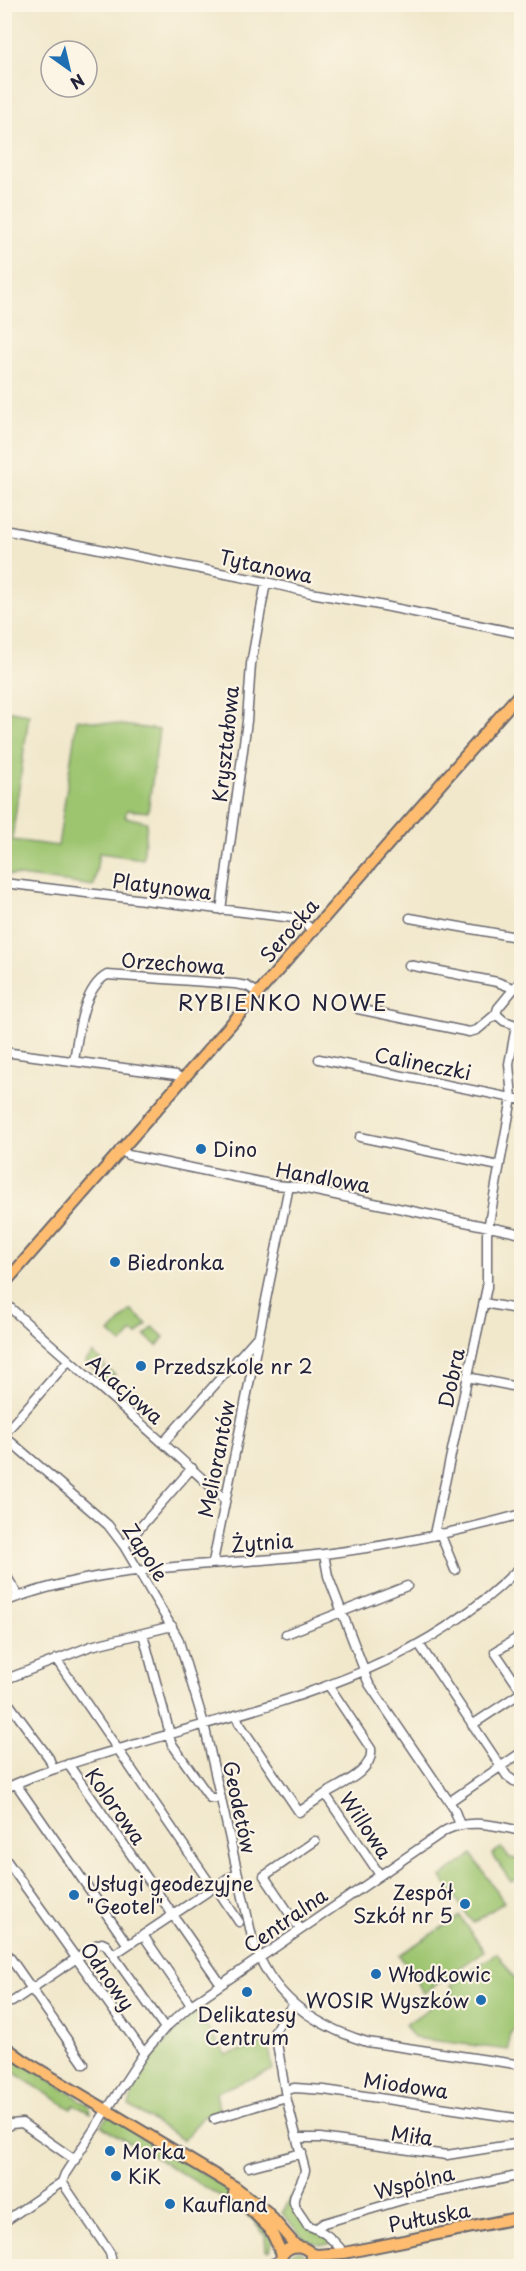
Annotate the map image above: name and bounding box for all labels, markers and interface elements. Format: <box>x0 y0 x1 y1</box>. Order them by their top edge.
north arrow <box>39 39 99 99</box>
text: N <box>66 69 90 96</box>
street label: Tytanowa <box>216 541 316 591</box>
street label: Kryształowa <box>204 684 246 804</box>
street label: Platynowa <box>111 865 214 907</box>
street label: Serocka <box>253 891 326 969</box>
street label: Orzechowa <box>120 944 227 982</box>
district label: RYBIENKO NOWE <box>178 985 388 1018</box>
street label: Calineczki <box>372 1039 474 1087</box>
place label: Dino <box>213 1134 257 1164</box>
marker: Dino <box>194 1142 208 1156</box>
street label: Handlowa <box>273 1154 373 1200</box>
place label: Biedronka <box>127 1247 225 1277</box>
marker: Biedronka <box>108 1255 122 1269</box>
street label: Dobra <box>430 1344 472 1411</box>
street label: Akacjowa <box>80 1347 171 1431</box>
place label: Przedszkole nr 2 <box>153 1351 313 1381</box>
marker: Przedszkole nr 2 <box>134 1359 148 1373</box>
street label: Meliorantów <box>190 1397 242 1520</box>
street label: Zapole <box>116 1517 176 1587</box>
street label: Żytnia <box>230 1525 295 1559</box>
street label: Geodetów <box>216 1758 265 1857</box>
street label: Kolorowa <box>78 1761 154 1851</box>
street label: Willowa <box>333 1785 400 1865</box>
place label: Usługi geodezyjne "Geotel" <box>86 1868 254 1921</box>
place label: Zespół Szkół nr 5 <box>353 1877 454 1930</box>
street label: Centralna <box>237 1880 334 1960</box>
marker: Usługi geodezyjne "Geotel" <box>67 1888 81 1902</box>
marker: Zespół Szkół nr 5 <box>458 1897 472 1911</box>
street label: Odnowy <box>74 1936 142 2016</box>
place label: Włodkowic <box>388 1959 491 1989</box>
marker: Włodkowic <box>369 1967 383 1981</box>
marker: Delikatesy Centrum <box>240 1985 254 1999</box>
place label: WOSIR Wyszków <box>306 1985 470 2015</box>
marker: WOSIR Wyszków <box>474 1993 488 2007</box>
place label: Delikatesy Centrum <box>198 1999 296 2052</box>
street label: Miodowa <box>362 2064 451 2106</box>
street label: Miła <box>389 2117 435 2153</box>
place label: Morka <box>122 2136 186 2166</box>
marker: Morka <box>103 2144 117 2158</box>
street label: Wspólna <box>371 2157 458 2206</box>
place label: KiK <box>128 2161 161 2191</box>
marker: KiK <box>109 2169 123 2183</box>
place label: Kaufland <box>182 2189 268 2219</box>
street label: Pułtuska <box>385 2194 473 2240</box>
marker: Kaufland <box>163 2197 177 2211</box>

